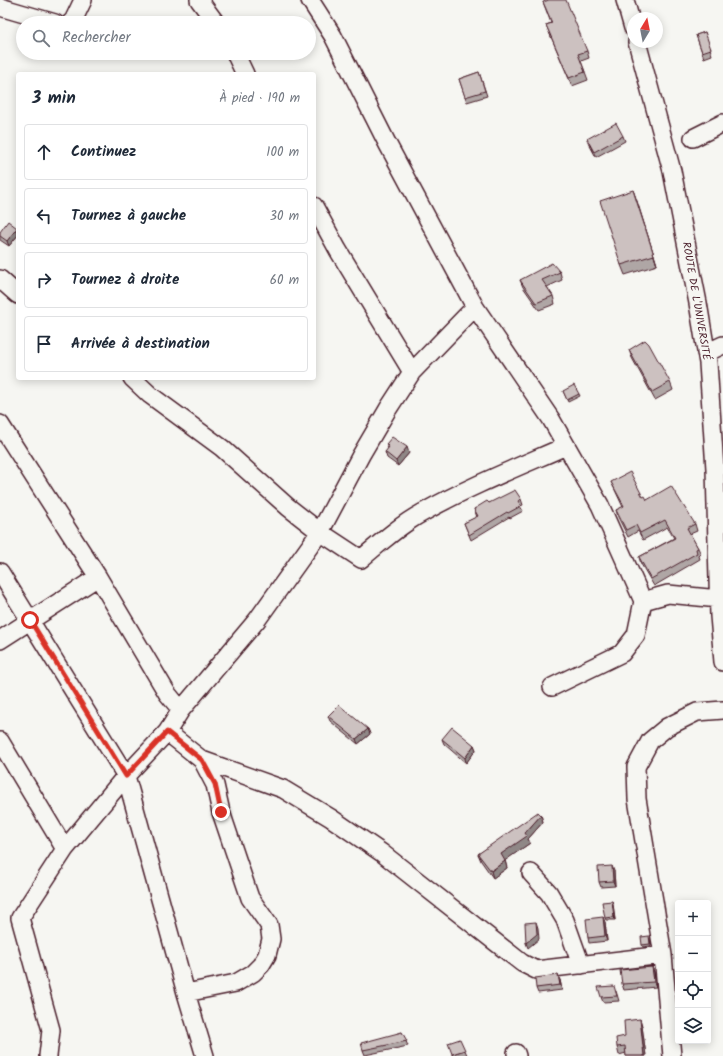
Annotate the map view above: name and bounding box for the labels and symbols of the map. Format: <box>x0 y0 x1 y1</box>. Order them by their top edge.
north arrow <box>627 12 663 48</box>
street label: ROUTE DE L'UNIVERSITÉ <box>677 240 715 362</box>
route start <box>21 611 39 629</box>
route end <box>212 803 230 821</box>

